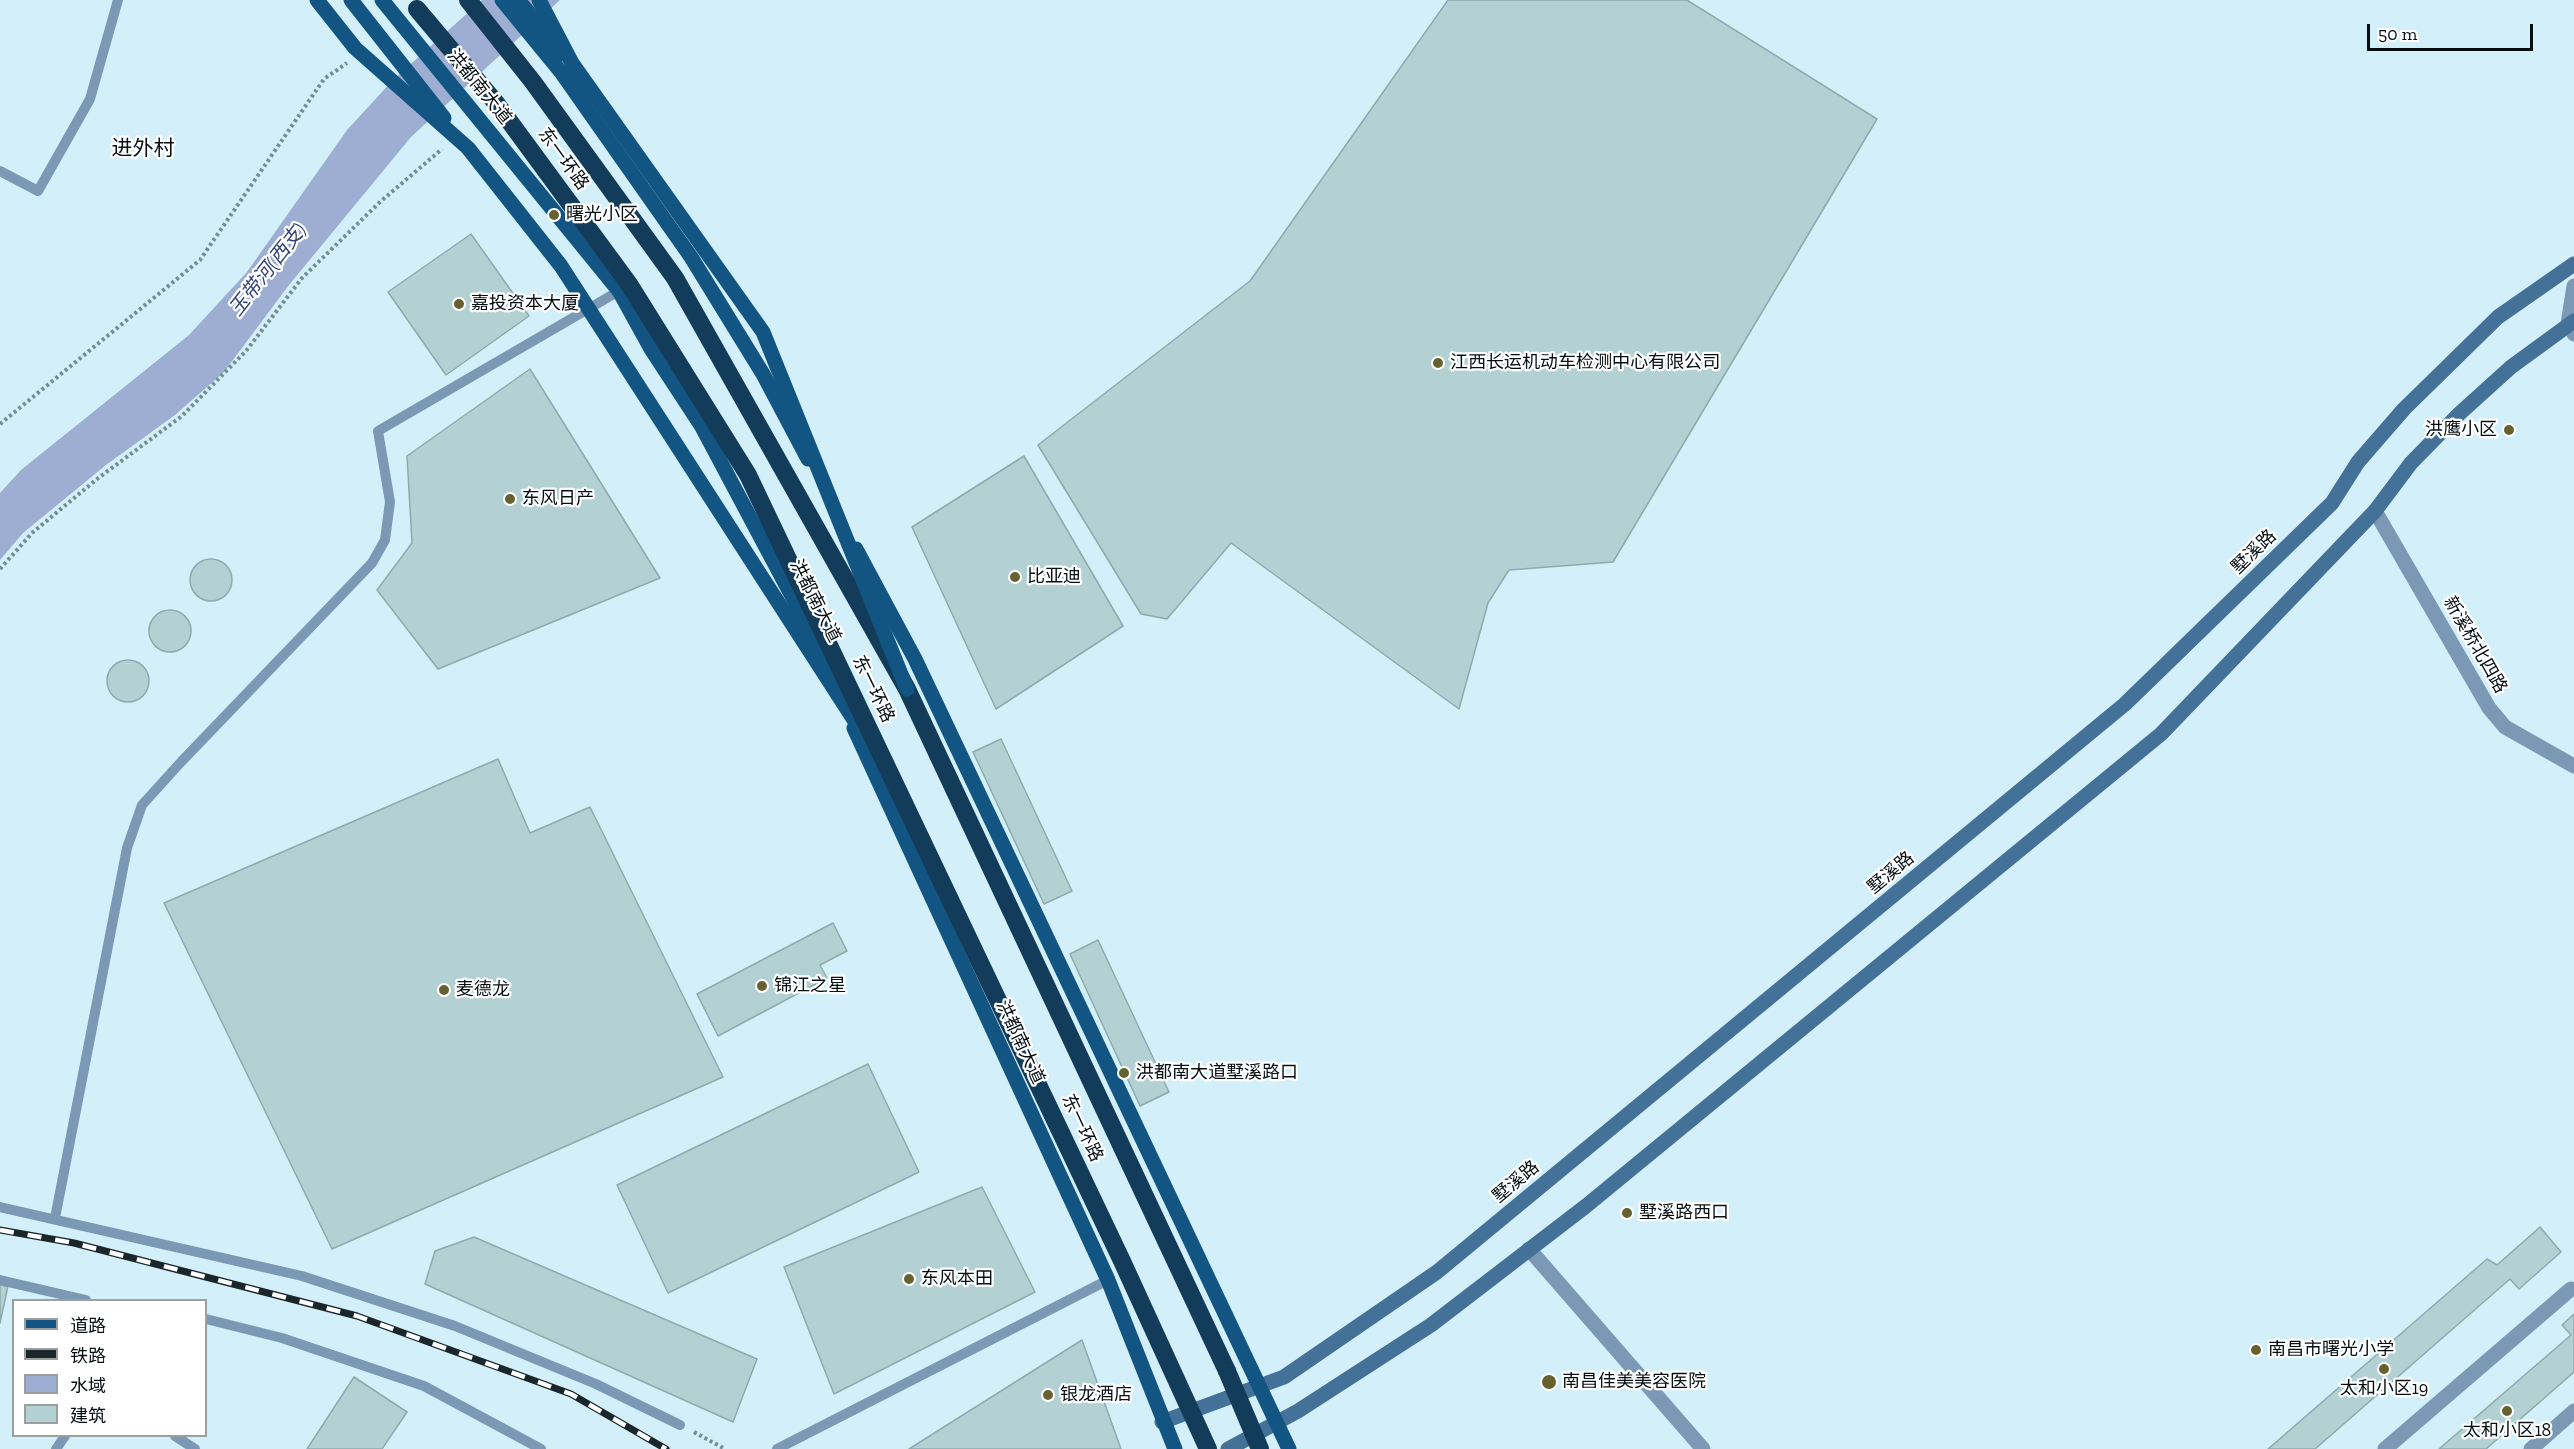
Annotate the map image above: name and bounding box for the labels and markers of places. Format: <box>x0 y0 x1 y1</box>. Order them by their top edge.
place label: 曙光小区 <box>566 204 638 226</box>
marker: 曙光小区 <box>547 208 561 222</box>
place label: 嘉投资本大厦 <box>471 293 579 315</box>
marker: 嘉投资本大厦 <box>452 297 466 311</box>
place label: 江西长运机动车检测中心有限公司 <box>1450 352 1720 374</box>
marker: 江西长运机动车检测中心有限公司 <box>1431 356 1445 370</box>
place label: 洪鹰小区 <box>2425 419 2497 441</box>
marker: 洪鹰小区 <box>2502 423 2516 437</box>
place label: 东风日产 <box>522 488 594 510</box>
marker: 东风日产 <box>503 492 517 506</box>
place label: 比亚迪 <box>1027 566 1081 588</box>
marker: 比亚迪 <box>1008 570 1022 584</box>
place label: 锦江之星 <box>774 975 846 997</box>
place label: 麦德龙 <box>456 979 510 1001</box>
marker: 锦江之星 <box>755 979 769 993</box>
marker: 麦德龙 <box>437 983 451 997</box>
place label: 洪都南大道墅溪路口 <box>1136 1062 1298 1084</box>
marker: 洪都南大道墅溪路口 <box>1117 1066 1131 1080</box>
place label: 墅溪路西口 <box>1639 1202 1729 1224</box>
marker: 墅溪路西口 <box>1620 1206 1634 1220</box>
place label: 东风本田 <box>921 1268 993 1290</box>
marker: 东风本田 <box>902 1272 916 1286</box>
place label: 南昌市曙光小学 <box>2268 1339 2394 1361</box>
marker: 南昌市曙光小学 <box>2249 1343 2263 1357</box>
marker: 太和小区19 <box>2377 1362 2391 1376</box>
place label: 南昌佳美美容医院 <box>1562 1371 1706 1393</box>
marker: 南昌佳美美容医院 <box>1540 1373 1558 1391</box>
place label: 太和小区19 <box>2340 1378 2428 1400</box>
place label: 银龙酒店 <box>1060 1384 1132 1406</box>
marker: 银龙酒店 <box>1041 1388 1055 1402</box>
marker: 太和小区18 <box>2500 1404 2514 1418</box>
place label: 太和小区18 <box>2463 1420 2551 1442</box>

